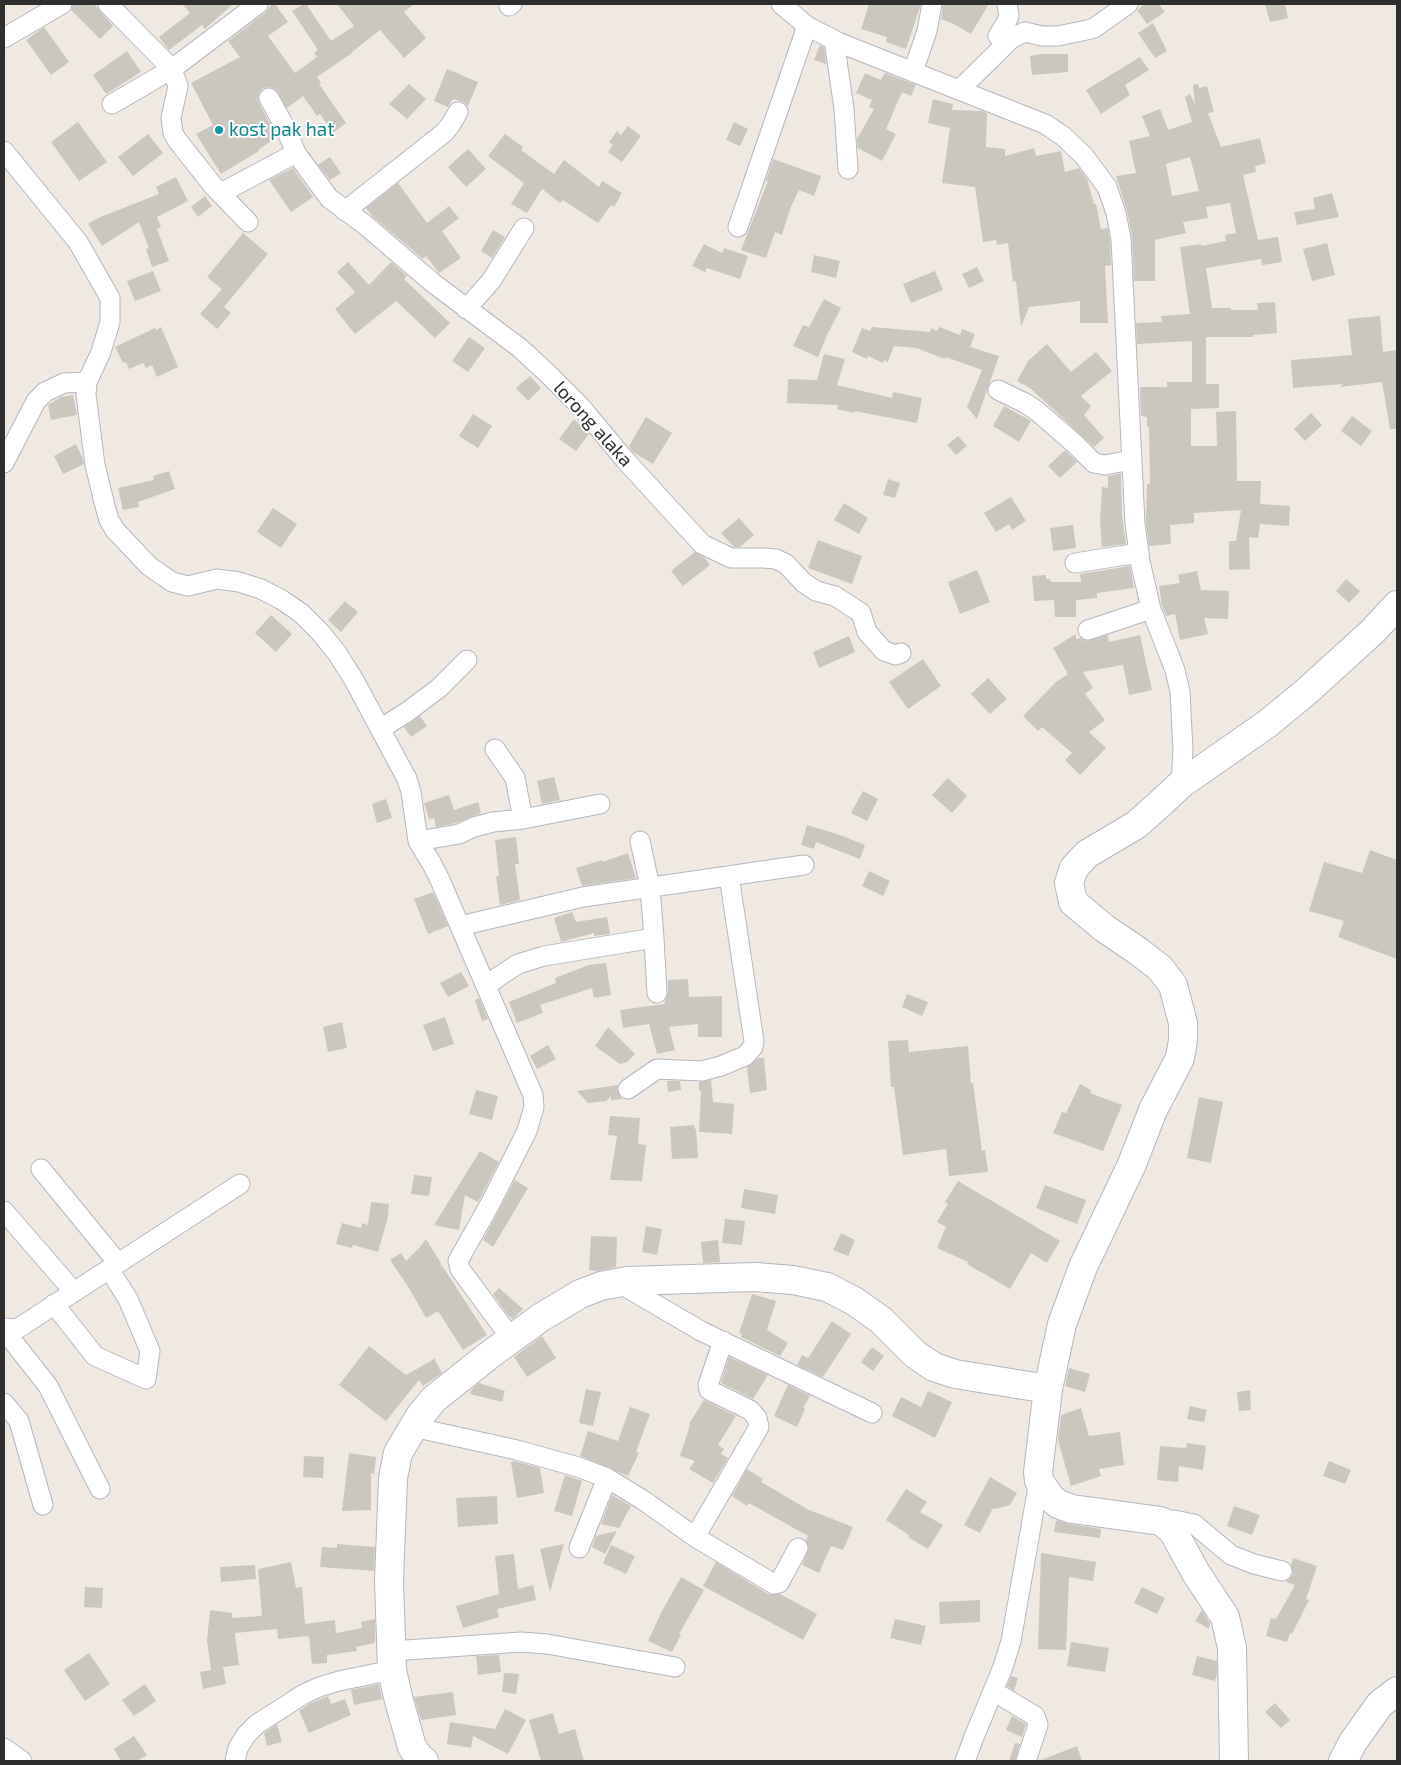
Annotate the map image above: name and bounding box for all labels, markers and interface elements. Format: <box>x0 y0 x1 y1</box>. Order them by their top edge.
place label: kost pak hat <box>229 119 334 141</box>
marker: kost pak hat <box>213 124 225 136</box>
street label: lorong alaka <box>549 377 637 471</box>

